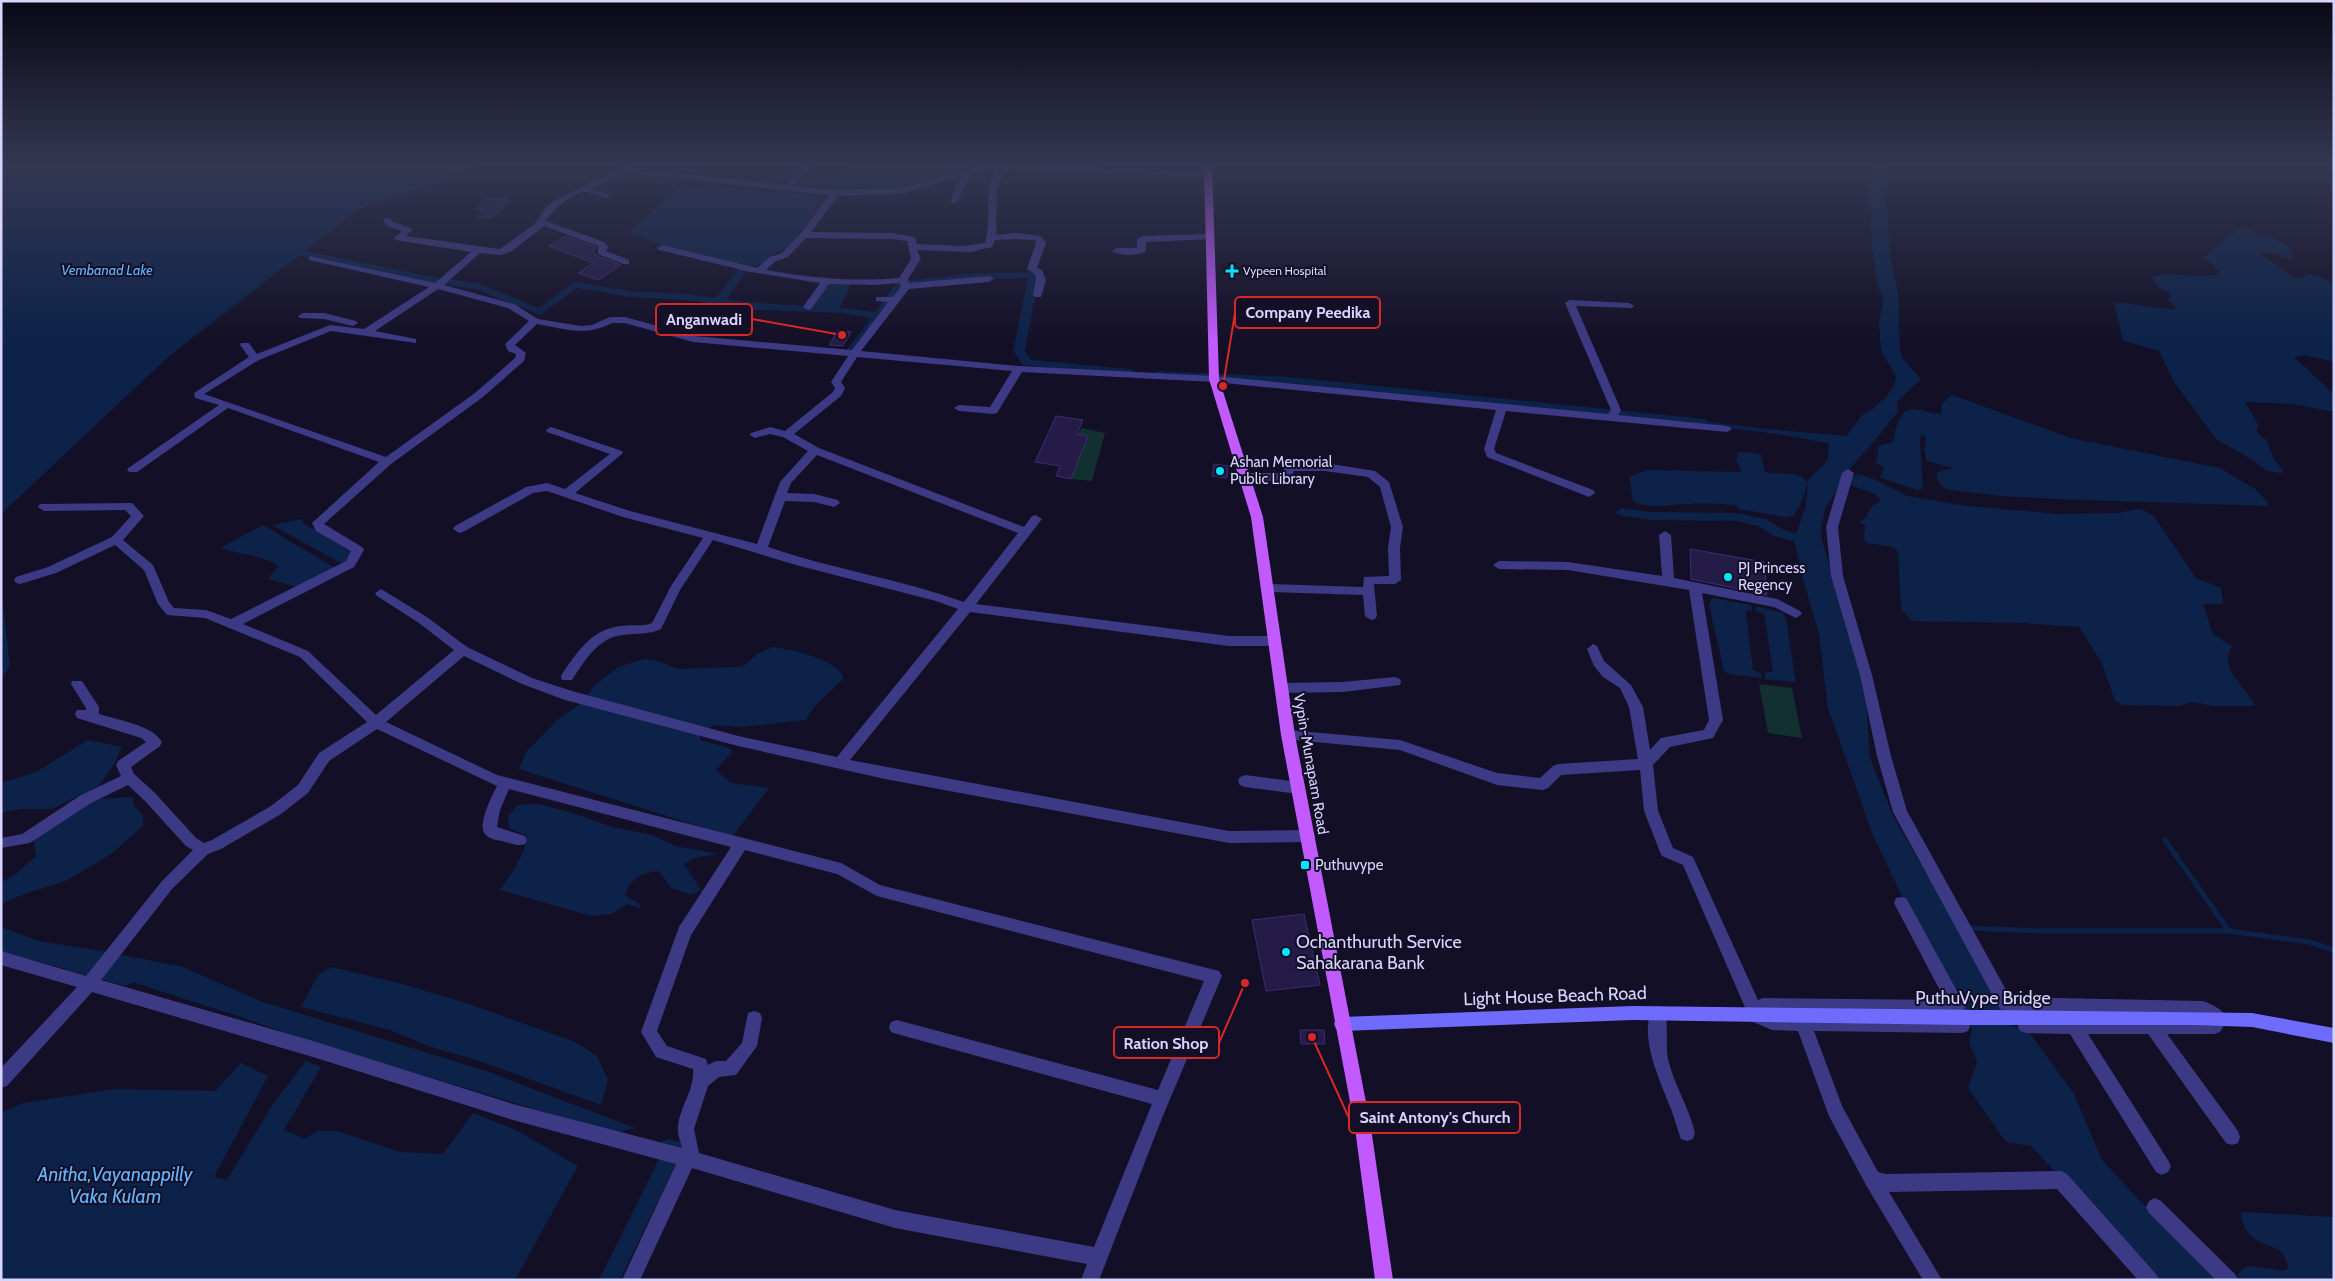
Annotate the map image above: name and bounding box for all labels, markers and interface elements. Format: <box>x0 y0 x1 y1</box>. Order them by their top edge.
water label: Vembanad Lake <box>61 261 153 279</box>
place label: Vypeen Hospital <box>1243 263 1327 278</box>
marker: Vypeen Hospital <box>1225 264 1239 278</box>
callout: Company Peedika <box>1235 297 1380 328</box>
text: Company Peedika <box>1246 303 1370 322</box>
callout: Anganwadi <box>656 304 752 335</box>
text: Anganwadi <box>666 310 742 329</box>
place label: Ashan Memorial Public Library <box>1230 453 1333 488</box>
marker: Ashan Memorial Public Library <box>1214 465 1226 477</box>
place label: PJ Princess Regency <box>1738 559 1805 594</box>
marker: PJ Princess Regency <box>1722 571 1734 583</box>
street label: Vypin-Munapam Road <box>1290 692 1332 836</box>
place label: Puthuvype <box>1315 856 1384 874</box>
marker: Puthuvype <box>1299 859 1311 871</box>
place label: Ochanthuruth Service Sahakarana Bank <box>1296 931 1462 974</box>
marker: Ochanthuruth Service Sahakarana Bank <box>1280 946 1292 958</box>
street label: Light House Beach Road <box>1463 982 1647 1010</box>
street label: PuthuVype Bridge <box>1915 987 2051 1009</box>
callout: Ration Shop <box>1114 1027 1219 1058</box>
text: Ration Shop <box>1124 1034 1208 1053</box>
callout: Saint Antony's Church <box>1349 1102 1520 1133</box>
text: Saint Antony's Church <box>1359 1108 1511 1127</box>
water label: Anitha,Vayanappilly Vaka Kulam <box>37 1163 194 1208</box>

